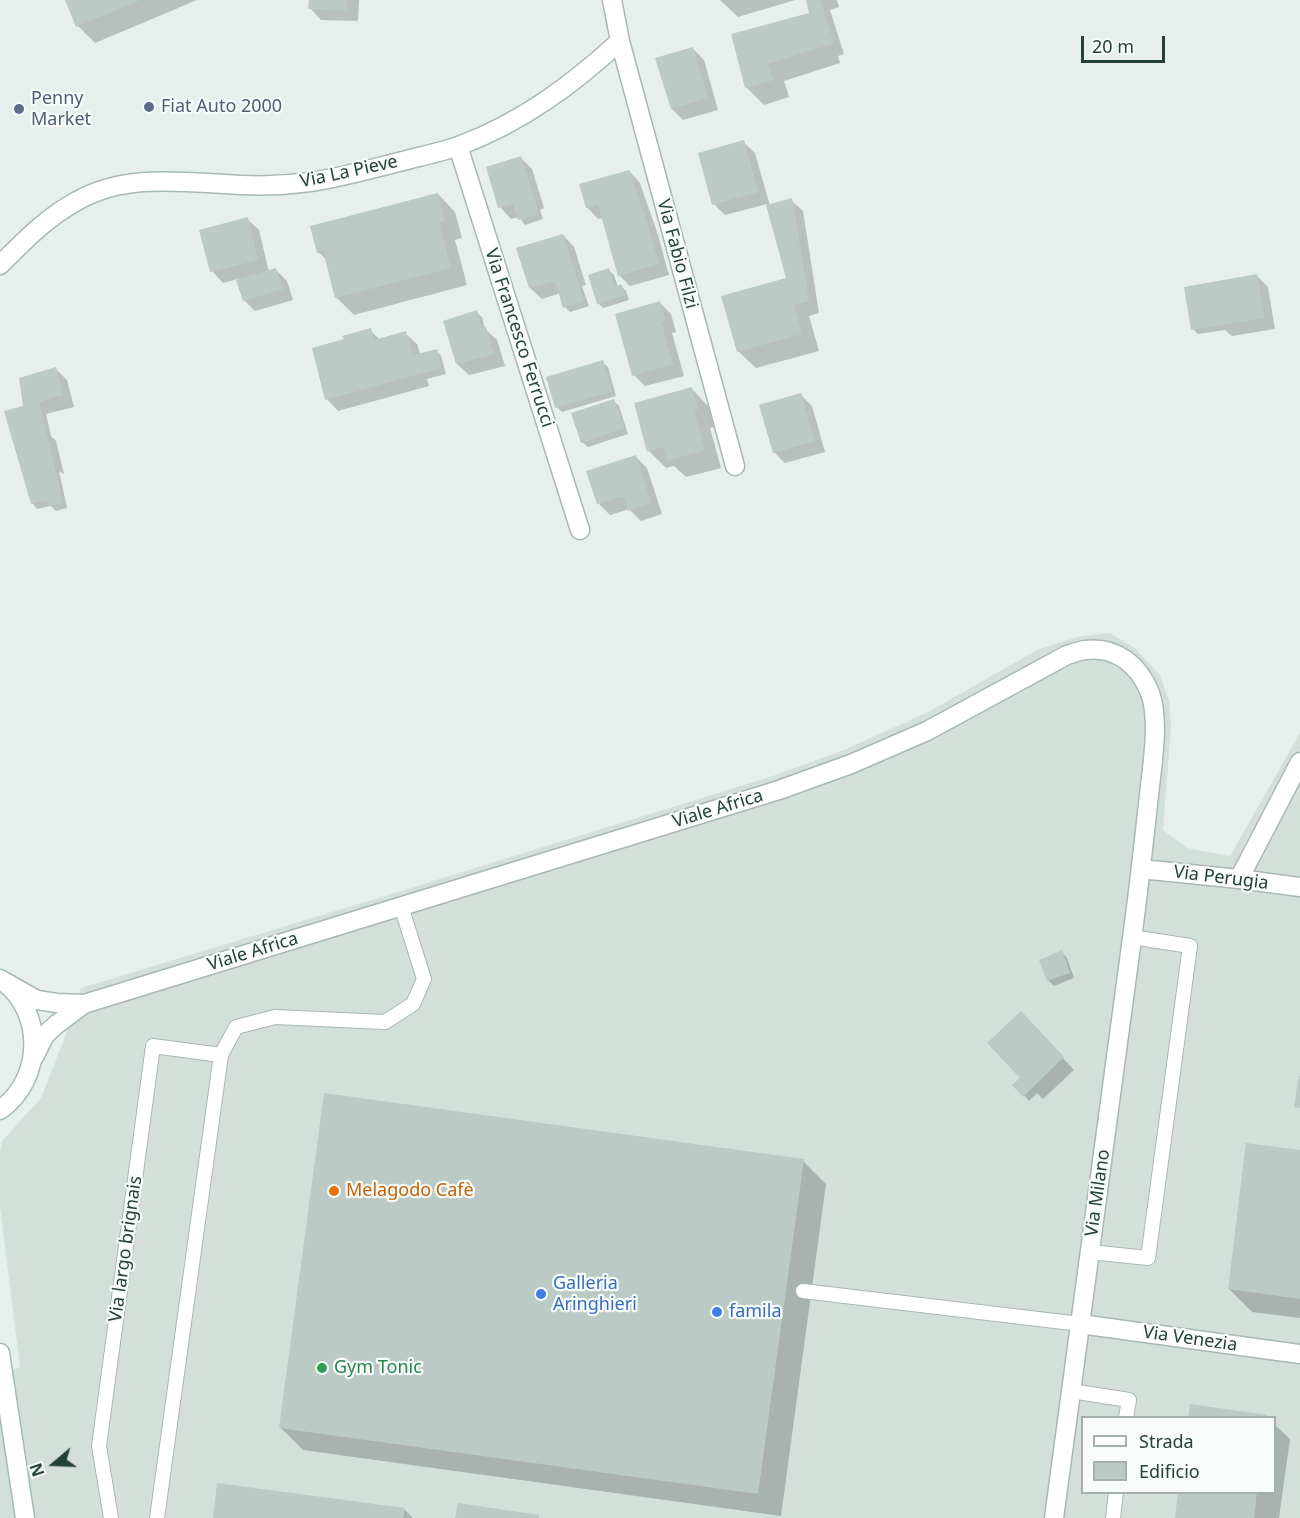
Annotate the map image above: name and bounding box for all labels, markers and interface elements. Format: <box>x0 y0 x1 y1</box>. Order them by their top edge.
scale bar <box>1084 24 1168 62</box>
text: 20 m <box>1092 34 1134 58</box>
place label: Penny Market <box>31 88 91 130</box>
place label: Fiat Auto 2000 <box>161 96 282 118</box>
marker: Fiat Auto 2000 <box>142 100 156 114</box>
marker: Penny Market <box>12 102 26 116</box>
street label: Via La Pieve <box>298 151 400 193</box>
street label: Via Fabio Filzi <box>652 197 702 311</box>
street label: Via Francesco Ferrucci <box>480 246 558 430</box>
street label: Viale Africa <box>670 785 766 833</box>
street label: Via Perugia <box>1172 861 1270 895</box>
street label: Viale Africa <box>205 928 301 976</box>
street label: Via Milano <box>1081 1148 1115 1238</box>
street label: Via largo brignais <box>105 1174 147 1324</box>
place label: Melagodo Cafè <box>346 1180 474 1202</box>
marker: Melagodo Cafè <box>327 1184 341 1198</box>
place label: Galleria Aringhieri <box>553 1273 637 1316</box>
marker: Galleria Aringhieri <box>534 1287 548 1301</box>
place label: famila <box>729 1301 782 1323</box>
marker: famila <box>710 1305 724 1319</box>
street label: Via Venezia <box>1141 1322 1239 1356</box>
place label: Gym Tonic <box>334 1357 422 1379</box>
marker: Gym Tonic <box>315 1361 329 1375</box>
legend <box>1081 1416 1276 1494</box>
text: Strada <box>1139 1429 1194 1453</box>
north arrow <box>24 1434 84 1494</box>
text: Edificio <box>1139 1459 1200 1483</box>
text: N <box>24 1460 50 1480</box>

